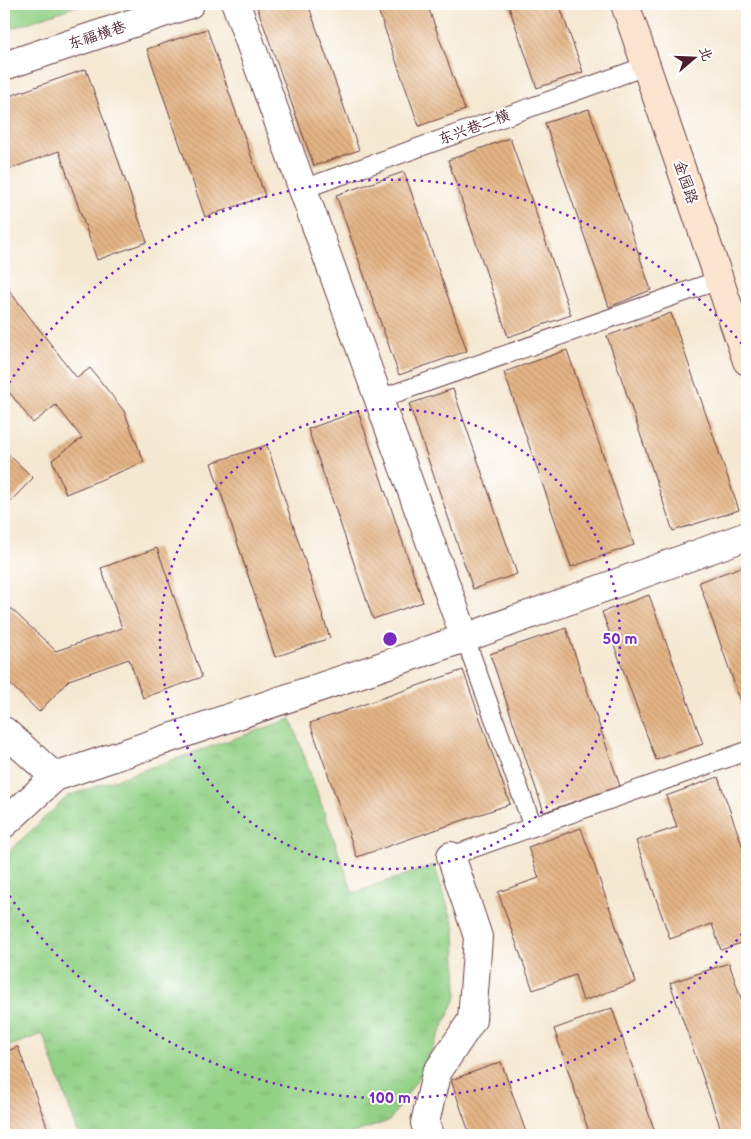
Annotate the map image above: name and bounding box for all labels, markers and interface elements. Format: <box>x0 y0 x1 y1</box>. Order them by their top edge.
street label: 东福横巷 <box>66 17 129 54</box>
north arrow <box>668 32 718 82</box>
text: 北 <box>696 45 716 63</box>
street label: 东兴巷二横 <box>436 106 513 149</box>
street label: 金园路 <box>669 158 702 207</box>
centre of rings <box>381 630 399 648</box>
text: 50 m <box>603 630 638 649</box>
text: 100 m <box>369 1089 411 1108</box>

